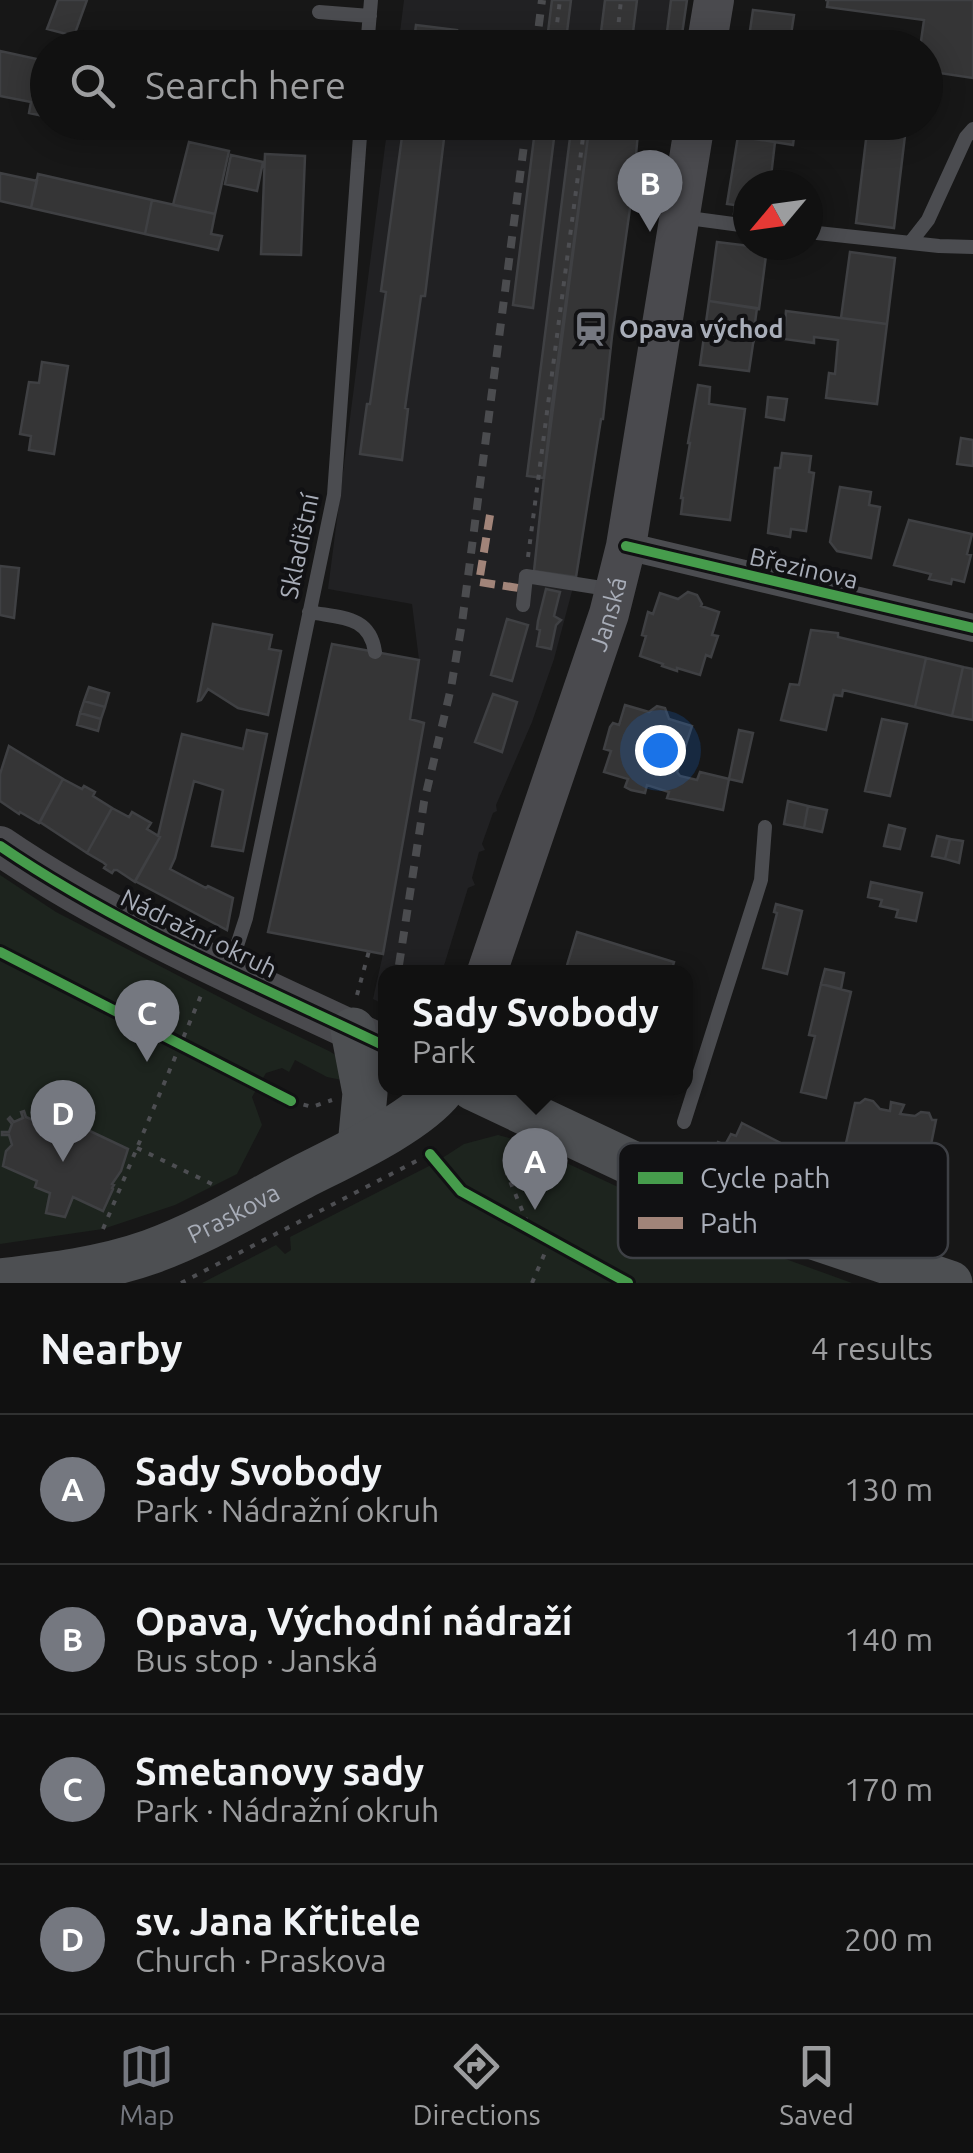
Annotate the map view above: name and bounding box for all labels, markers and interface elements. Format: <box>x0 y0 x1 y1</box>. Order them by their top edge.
search box <box>30 30 943 140</box>
icon: search <box>65 58 120 113</box>
text: Search here <box>145 64 346 106</box>
pin: B <box>618 150 682 232</box>
north arrow <box>733 170 823 260</box>
station icon: Opava východ <box>572 310 610 348</box>
place label: Opava východ <box>619 315 783 343</box>
street label: Skladištní <box>274 490 324 601</box>
street label: Březinova <box>747 542 861 594</box>
street label: Janská <box>583 574 632 655</box>
your location <box>635 725 686 776</box>
street label: Nádražní okruh <box>116 883 282 983</box>
popup <box>378 965 693 1095</box>
pin: C <box>114 980 180 1062</box>
text: Sady Svobody <box>412 991 659 1033</box>
text: Park <box>412 1033 476 1069</box>
pin: D <box>30 1080 96 1162</box>
pin: A <box>502 1128 568 1210</box>
legend <box>618 1143 948 1258</box>
text: Cycle path <box>700 1162 831 1193</box>
street label: Praskova <box>183 1178 284 1249</box>
text: Path <box>700 1207 758 1238</box>
text: Nearby <box>40 1325 183 1372</box>
text: 4 results <box>811 1330 933 1366</box>
text: Sady Svobody <box>135 1450 382 1492</box>
text: A <box>61 1471 84 1507</box>
text: 130 m <box>844 1471 933 1507</box>
text: Park · Nádražní okruh <box>135 1492 439 1528</box>
text: Opava, Východní nádraží <box>135 1600 572 1642</box>
text: B <box>62 1621 83 1657</box>
text: 140 m <box>844 1621 933 1657</box>
text: Bus stop · Janská <box>135 1642 378 1678</box>
text: Smetanovy sady <box>135 1750 424 1792</box>
text: C <box>62 1771 83 1807</box>
text: 170 m <box>844 1771 933 1807</box>
text: Park · Nádražní okruh <box>135 1792 439 1828</box>
text: sv. Jana Křtitele <box>135 1900 421 1942</box>
text: D <box>61 1921 84 1957</box>
text: 200 m <box>844 1921 933 1957</box>
text: Church · Praskova <box>135 1942 387 1978</box>
tab: Map <box>119 2039 174 2130</box>
tab: Directions <box>413 2039 541 2130</box>
tab: Saved <box>779 2039 854 2130</box>

